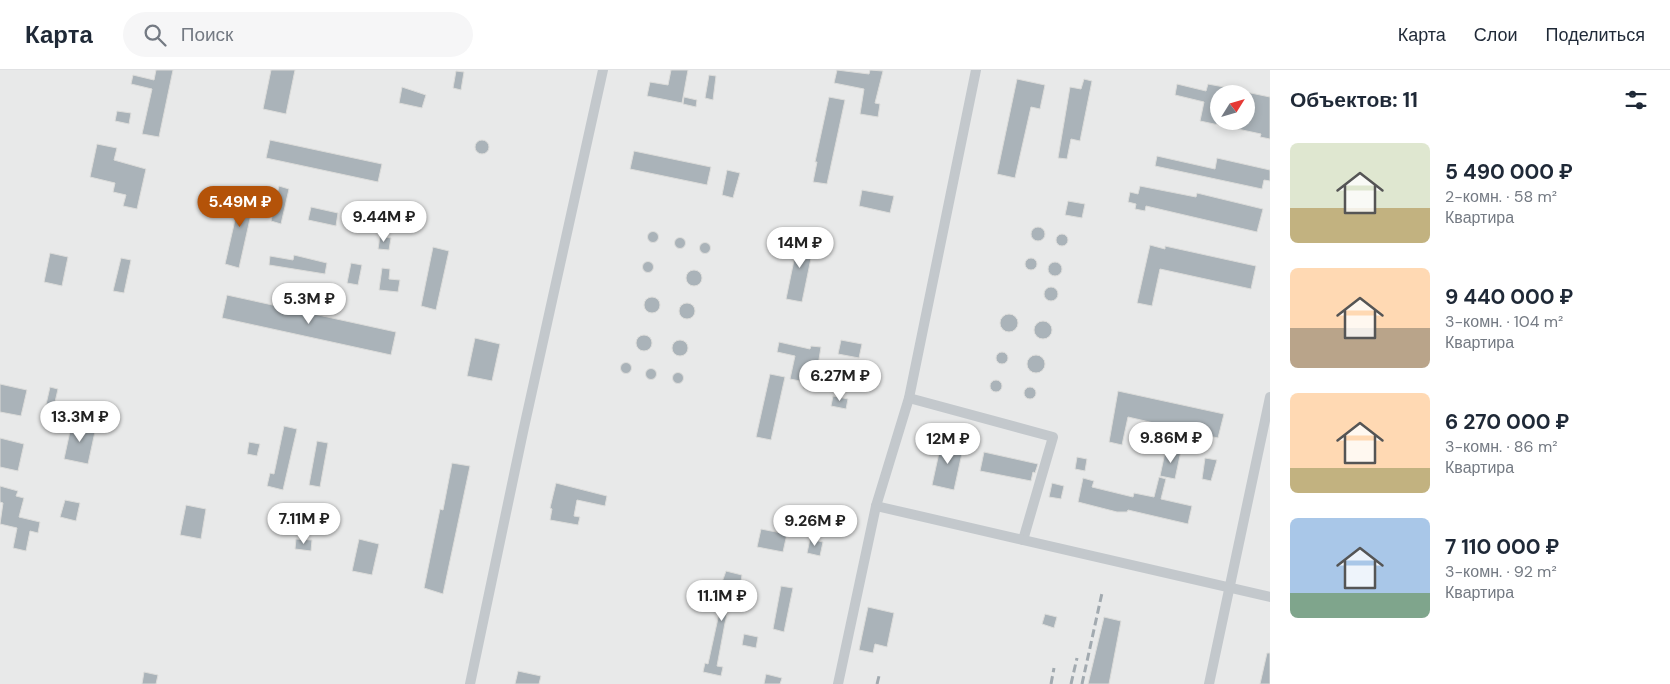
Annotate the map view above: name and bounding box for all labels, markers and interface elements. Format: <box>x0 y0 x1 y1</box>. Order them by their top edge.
search box <box>123 12 473 57</box>
text: Карта <box>25 19 93 50</box>
icon: search <box>141 21 169 49</box>
text: Поиск <box>181 22 233 47</box>
text: Карта <box>1398 23 1446 47</box>
text: Слои <box>1474 23 1518 47</box>
text: Поделиться <box>1546 23 1645 47</box>
north arrow <box>1210 85 1255 130</box>
map controls <box>1210 85 1255 130</box>
text: Объектов: 11 <box>1290 86 1418 114</box>
icon: filters <box>1622 86 1650 114</box>
text: 5 490 000 ₽ <box>1445 158 1573 186</box>
icon: home <box>1330 163 1390 223</box>
pin: 5.49M ₽ <box>194 186 286 228</box>
text: 2-комн. · 58 m² <box>1445 186 1557 207</box>
text: 5.49M ₽ <box>209 191 271 212</box>
pin: 9.44M ₽ <box>338 200 430 243</box>
text: 9.44M ₽ <box>353 206 415 227</box>
text: Квартира <box>1445 207 1514 228</box>
pin: 14M ₽ <box>765 226 835 269</box>
text: 14M ₽ <box>778 232 822 253</box>
pin: 5.3M ₽ <box>268 282 350 325</box>
text: 9 440 000 ₽ <box>1445 283 1573 311</box>
text: 5.3M ₽ <box>283 288 335 309</box>
icon: home <box>1330 288 1390 348</box>
text: 3-комн. · 104 m² <box>1445 311 1563 332</box>
text: Квартира <box>1445 332 1514 353</box>
pin: 6.27M ₽ <box>794 360 886 402</box>
text: 6.27M ₽ <box>810 365 870 386</box>
pin: 13.3M ₽ <box>34 400 126 443</box>
text: 13.3M ₽ <box>51 406 109 427</box>
text: 6 270 000 ₽ <box>1445 408 1569 436</box>
icon: home <box>1330 413 1390 473</box>
pin: 12M ₽ <box>913 422 983 465</box>
pin: 9.86M ₽ <box>1125 422 1217 464</box>
text: 9.86M ₽ <box>1140 427 1202 448</box>
text: 12M ₽ <box>926 428 970 449</box>
text: 3-комн. · 86 m² <box>1445 436 1557 457</box>
text: Квартира <box>1445 457 1514 478</box>
pin: 7.11M ₽ <box>258 502 350 545</box>
pin: 9.26M ₽ <box>769 504 861 547</box>
text: 7.11M ₽ <box>278 508 330 529</box>
text: 9.26M ₽ <box>784 510 846 531</box>
text: 7 110 000 ₽ <box>1445 533 1559 561</box>
icon: home <box>1330 538 1390 598</box>
text: 3-комн. · 92 m² <box>1445 561 1557 582</box>
pin: 11.1M ₽ <box>676 580 768 622</box>
text: Квартира <box>1445 582 1514 603</box>
text: 11.1M ₽ <box>697 585 747 606</box>

